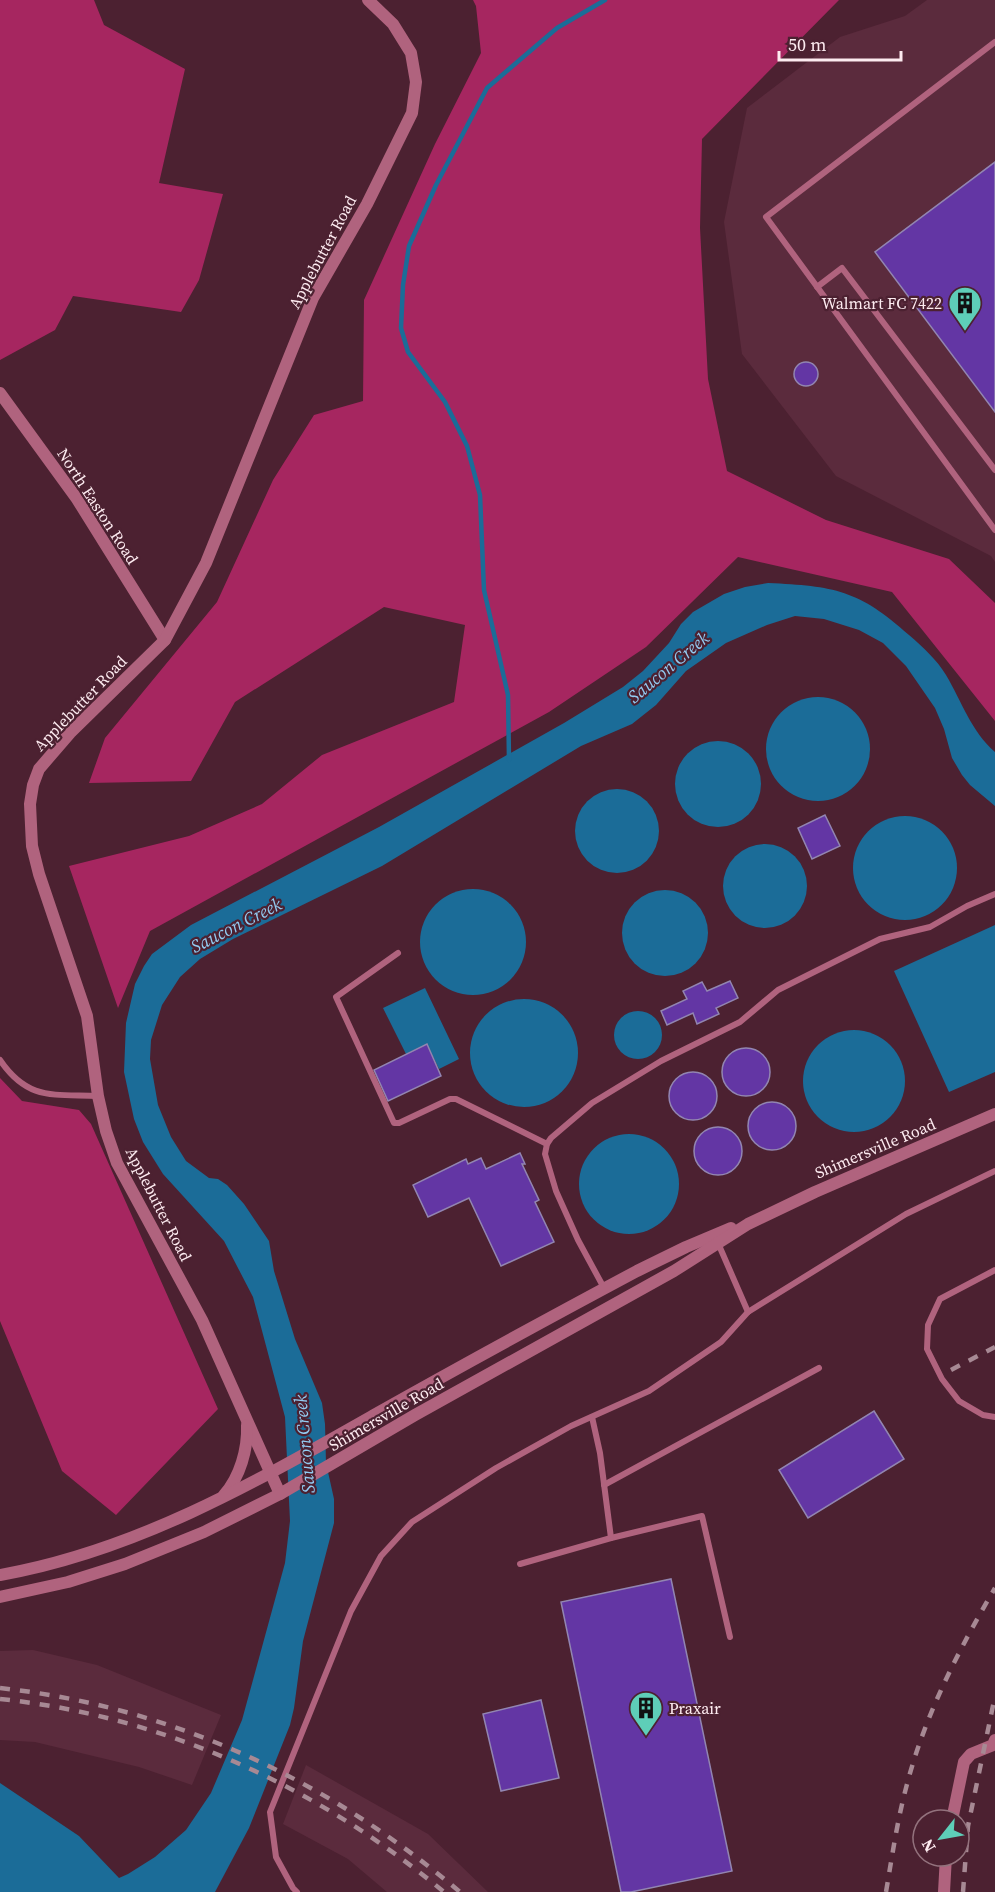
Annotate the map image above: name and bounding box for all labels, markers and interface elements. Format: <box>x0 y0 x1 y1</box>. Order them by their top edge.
scale bar <box>779 24 900 62</box>
text: 50 m <box>788 32 826 57</box>
street label: Applebutter Road <box>283 192 361 312</box>
building icon: Walmart FC 7422 <box>947 285 983 332</box>
place label: Walmart FC 7422 <box>821 292 942 314</box>
street label: North Easton Road <box>52 444 144 568</box>
water label: Saucon Creek <box>622 625 714 708</box>
street label: Applebutter Road <box>29 650 131 756</box>
water label: Saucon Creek <box>186 891 286 959</box>
street label: Shimersville Road <box>811 1113 939 1183</box>
street label: Applebutter Road <box>121 1143 197 1265</box>
street label: Shimersville Road <box>325 1372 447 1456</box>
water label: Saucon Creek <box>287 1393 321 1495</box>
building icon: Praxair <box>628 1690 664 1737</box>
place label: Praxair <box>669 1697 721 1719</box>
north arrow <box>911 1808 971 1868</box>
text: N <box>916 1835 941 1856</box>

